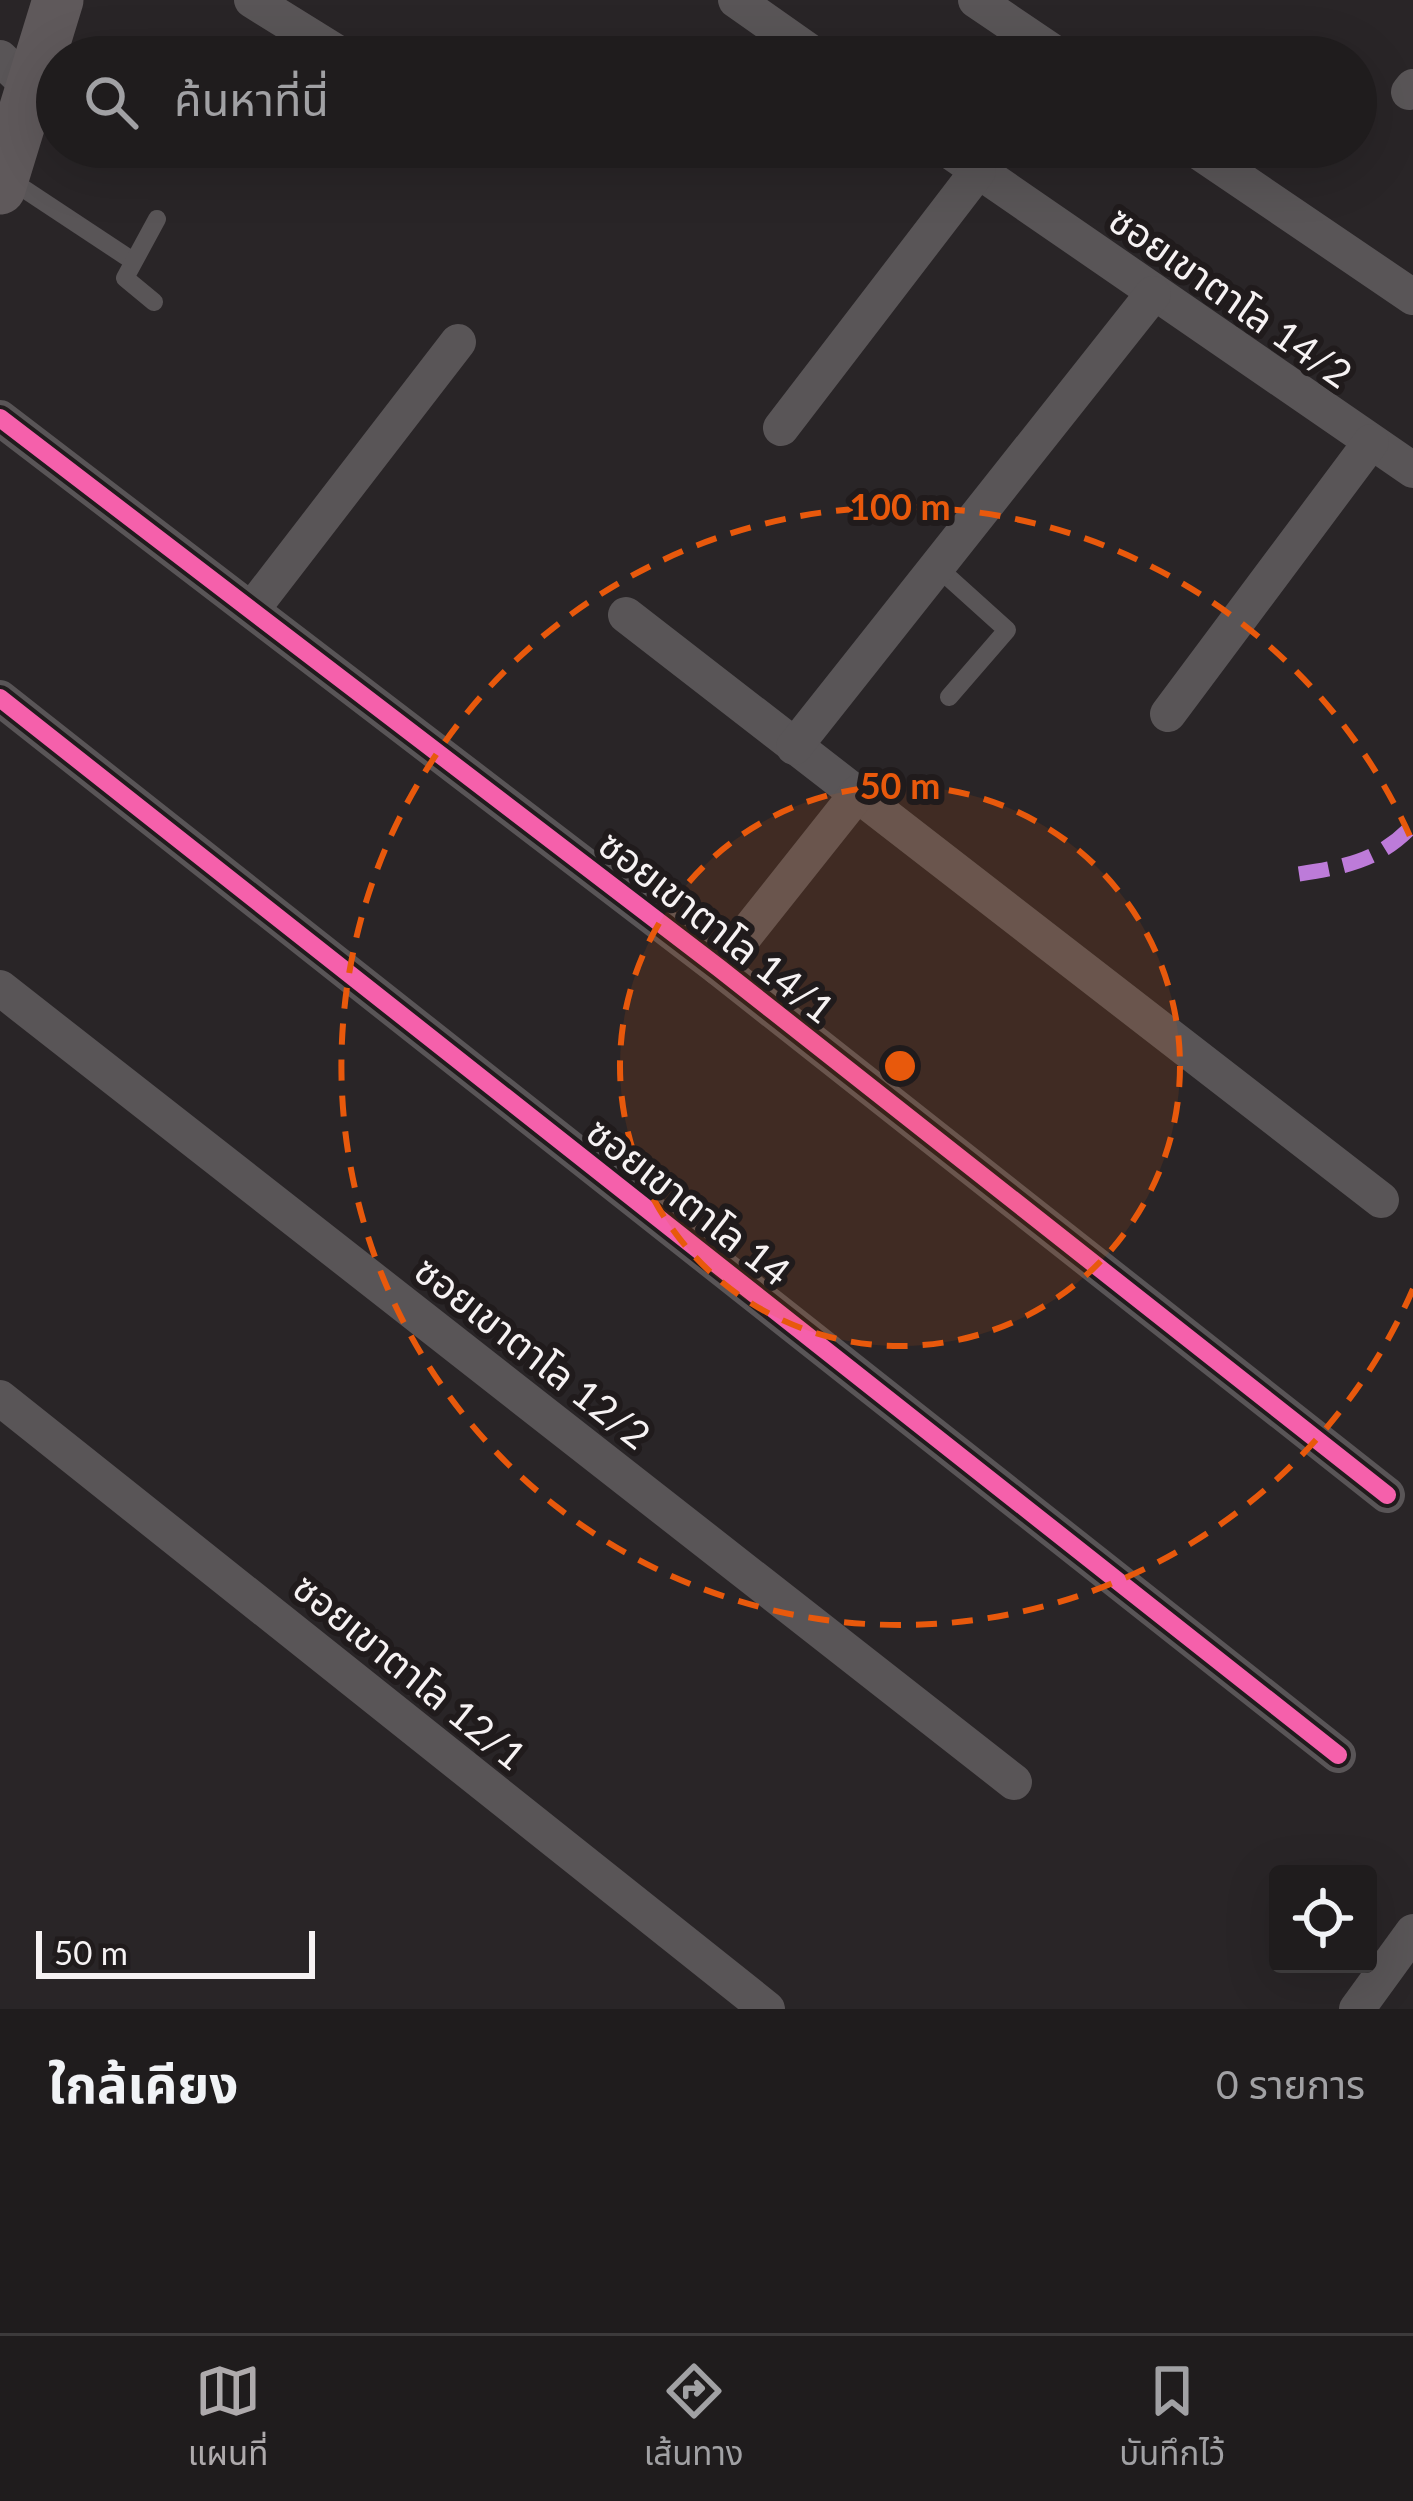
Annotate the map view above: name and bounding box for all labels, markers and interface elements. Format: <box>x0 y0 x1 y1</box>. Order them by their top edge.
search box <box>36 36 1377 168</box>
icon: search <box>78 69 144 135</box>
text: ค้นหาที่นี่ <box>174 72 329 126</box>
street label: ซอยเขาตาโล 14/2 <box>1101 195 1361 397</box>
text: 100 m <box>849 484 951 528</box>
text: 50 m <box>860 763 940 807</box>
street label: ซอยเขาตาโล 14/1 <box>590 820 844 1032</box>
centre of rings <box>879 1045 921 1087</box>
street label: ซอยเขาตาโล 14 <box>578 1107 800 1295</box>
street label: ซอยเขาตาโล 12/2 <box>406 1246 660 1458</box>
street label: ซอยเขาตาโล 12/1 <box>285 1563 535 1779</box>
map controls <box>1269 1865 1377 1973</box>
button: locate <box>1269 1865 1377 1973</box>
scale bar <box>36 1925 315 1978</box>
text: 50 m <box>54 1932 128 1972</box>
text: ใกล้เคียง <box>48 2053 238 2114</box>
text: 0 รายการ <box>1216 2061 1365 2107</box>
tab: แผนที่ <box>188 2358 268 2480</box>
tab: เส้นทาง <box>644 2358 744 2480</box>
tab: บันทึกไว้ <box>1119 2358 1225 2480</box>

